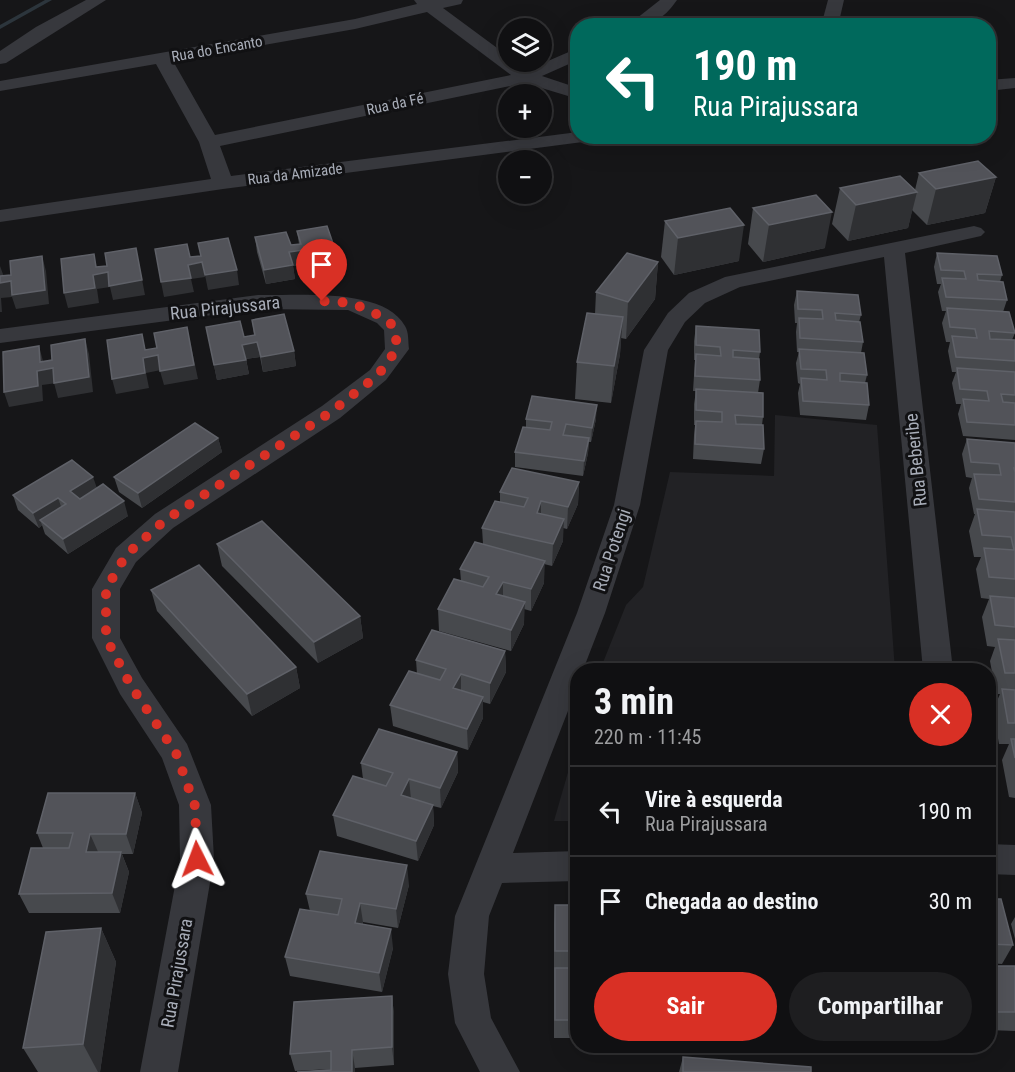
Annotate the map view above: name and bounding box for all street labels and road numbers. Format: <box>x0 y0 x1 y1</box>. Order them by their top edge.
street label: Rua do Encanto <box>170 32 264 66</box>
street label: Rua da Fé <box>365 89 425 119</box>
street label: Rua da Amizade <box>246 159 344 189</box>
street label: Rua Pirajussara <box>169 291 281 324</box>
street label: Rua Beberibe <box>900 412 931 508</box>
street label: Rua Potengi <box>588 506 635 594</box>
street label: Rua Pirajussara <box>157 917 196 1029</box>

